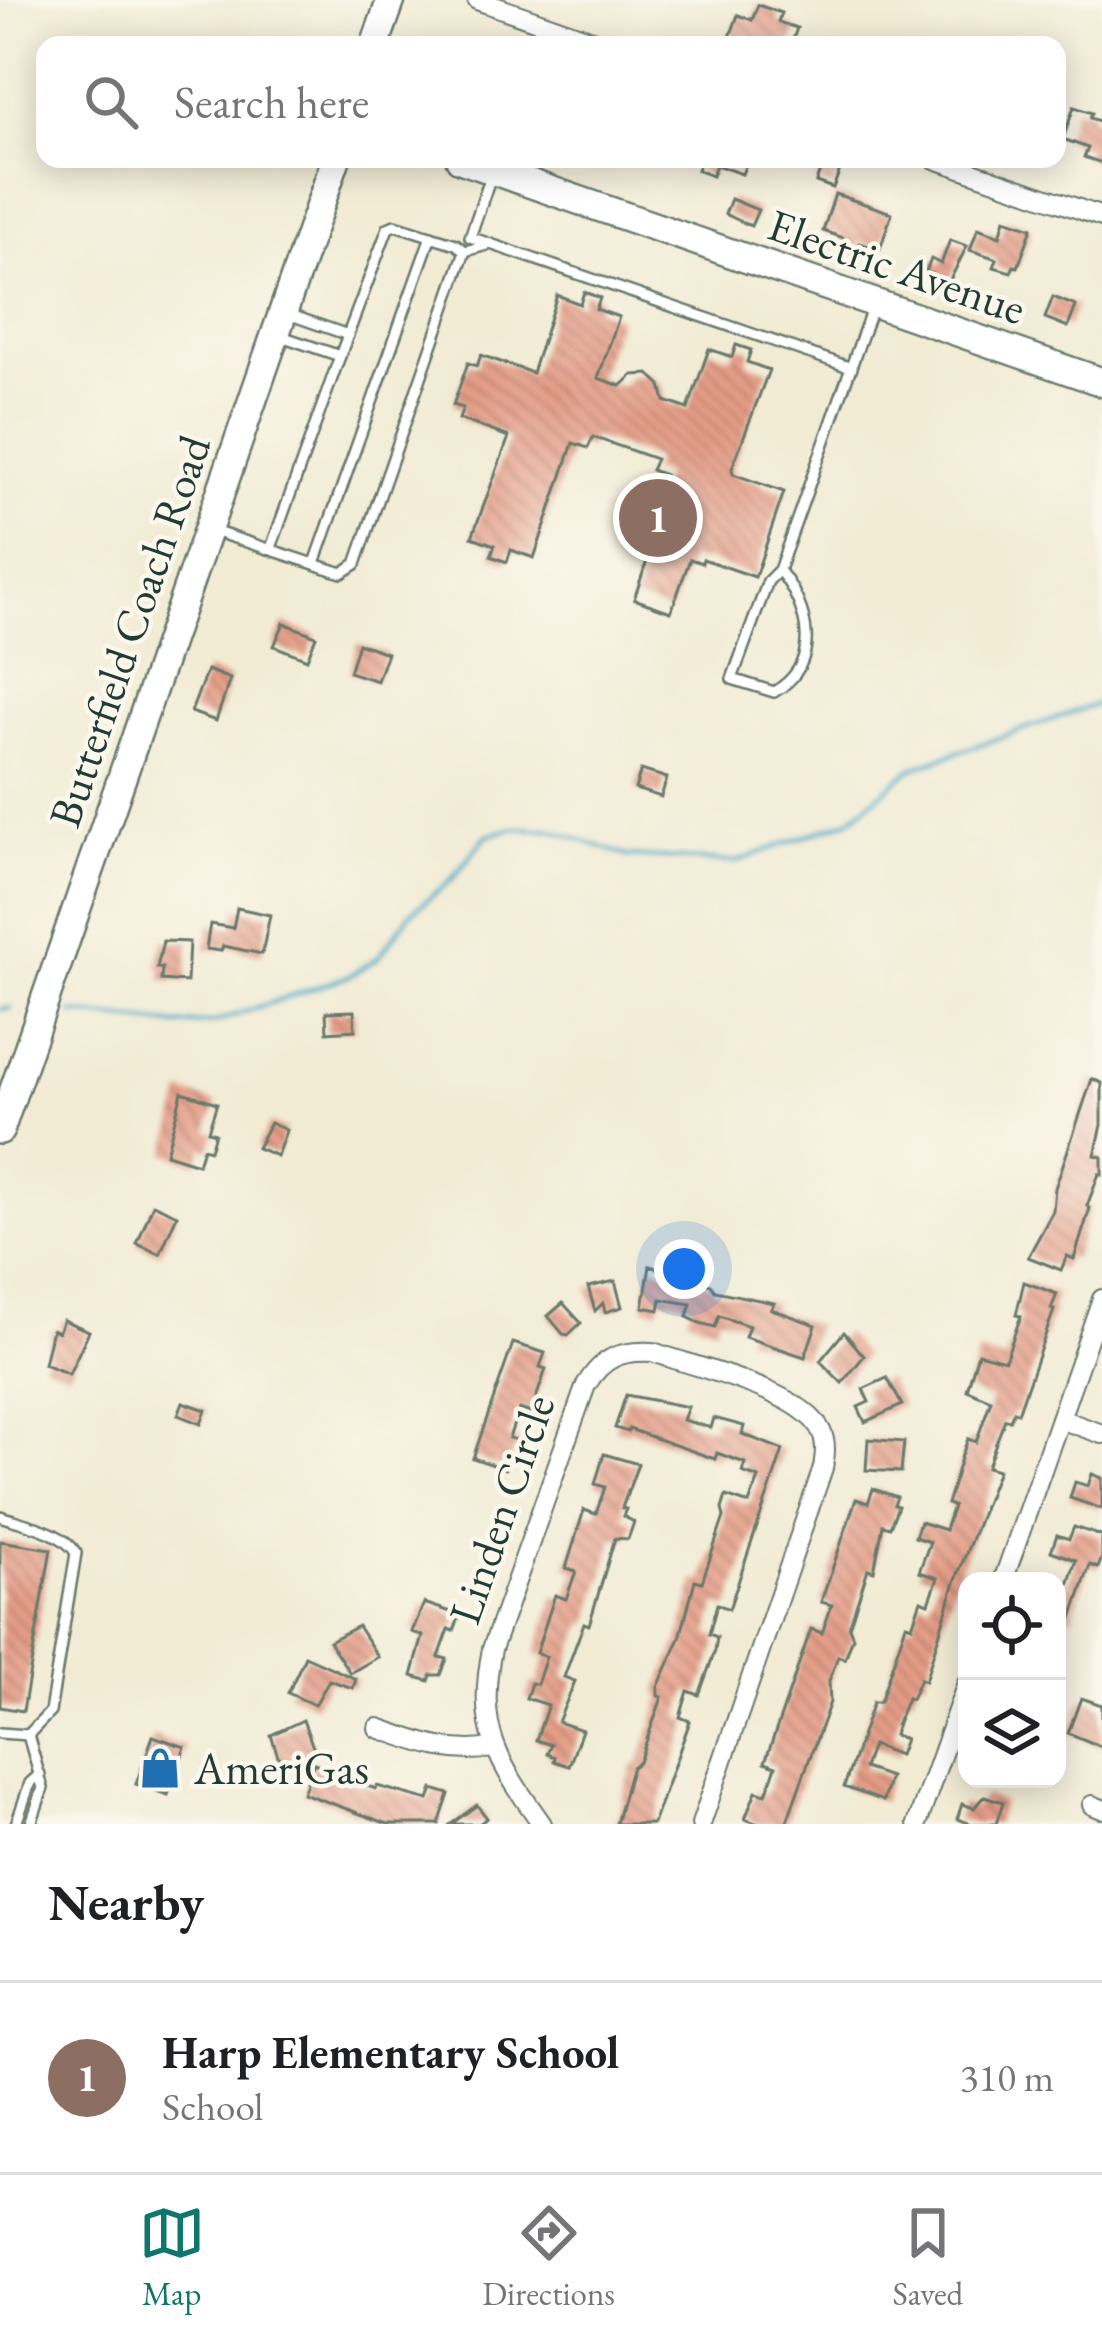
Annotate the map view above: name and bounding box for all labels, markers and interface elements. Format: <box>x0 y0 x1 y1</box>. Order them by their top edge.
search box <box>36 36 1066 168</box>
icon: search <box>78 69 144 135</box>
text: Search here <box>174 73 369 131</box>
street label: Electric Avenue <box>761 195 1033 337</box>
street label: Butterfield Coach Road <box>35 427 223 834</box>
pin: 1 <box>619 473 697 563</box>
your location <box>654 1239 714 1299</box>
street label: Linden Circle <box>435 1387 567 1631</box>
map controls <box>958 1572 1066 1788</box>
button: locate <box>958 1572 1066 1680</box>
button: layers <box>958 1680 1066 1788</box>
place label: AmeriGas <box>193 1739 369 1797</box>
shop icon: AmeriGas <box>137 1745 183 1791</box>
text: Nearby <box>48 1869 204 1935</box>
text: Harp Elementary School <box>162 2023 619 2081</box>
text: 1 <box>77 2052 97 2103</box>
text: 310 m <box>960 2052 1054 2103</box>
text: School <box>162 2081 263 2132</box>
tab: Map <box>139 2200 205 2315</box>
tab: Directions <box>482 2200 615 2315</box>
tab: Saved <box>893 2200 963 2315</box>

